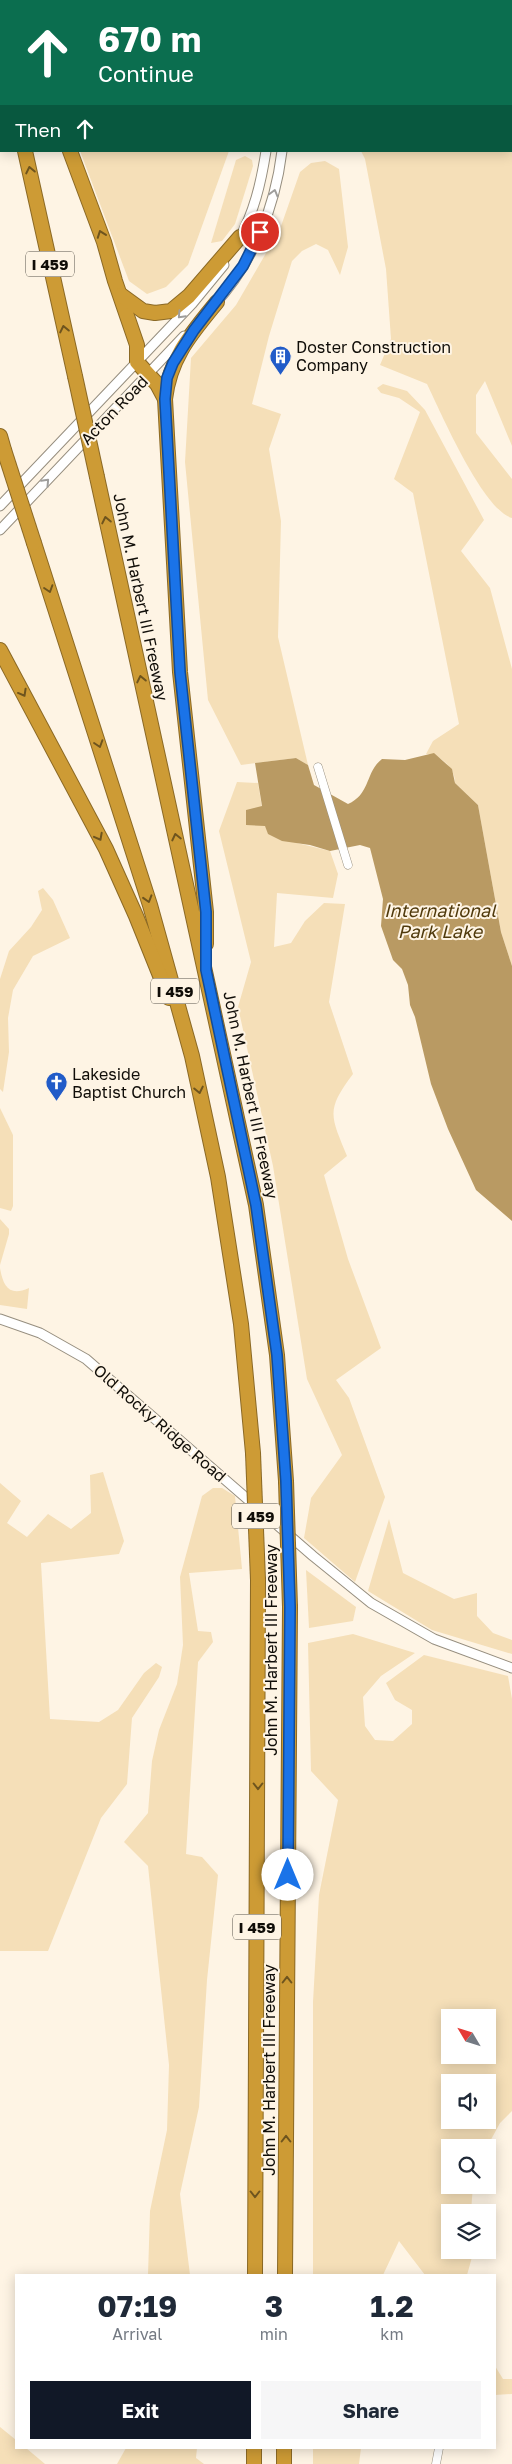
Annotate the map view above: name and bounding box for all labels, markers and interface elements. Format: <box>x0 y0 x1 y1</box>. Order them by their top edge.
text: 670 m <box>98 18 201 60</box>
icon: ahead <box>15 20 80 85</box>
text: Continue <box>98 60 194 87</box>
icon: ahead <box>71 115 99 143</box>
text: Then <box>15 118 61 141</box>
one-way arrow <box>25 166 35 174</box>
one-way arrow <box>269 189 279 197</box>
pin <box>239 211 281 253</box>
icon: arrive <box>246 218 274 246</box>
one-way arrow <box>97 231 107 239</box>
road number: I 459 <box>26 252 74 276</box>
one-way arrow <box>178 310 187 319</box>
one-way arrow <box>59 324 70 333</box>
place label: Doster Construction Company <box>296 337 451 375</box>
building icon: Doster Construction Company <box>268 344 292 375</box>
street label: Acton Road <box>76 371 152 449</box>
one-way arrow <box>40 478 49 487</box>
street label: John M. Harbert III Freeway <box>109 491 173 703</box>
one-way arrow <box>102 515 112 524</box>
one-way arrow <box>44 585 54 593</box>
one-way arrow <box>136 674 147 683</box>
one-way arrow <box>17 688 27 697</box>
one-way arrow <box>93 740 103 748</box>
one-way arrow <box>93 832 103 841</box>
one-way arrow <box>172 833 182 842</box>
one-way arrow <box>142 894 152 903</box>
water label: International Park Lake <box>384 899 497 942</box>
road number: I 459 <box>151 978 199 1004</box>
street label: John M. Harbert III Freeway <box>219 989 283 1201</box>
place label: Lakeside Baptist Church <box>72 1064 186 1102</box>
church icon: Lakeside Baptist Church <box>44 1071 68 1102</box>
one-way arrow <box>193 1085 204 1094</box>
street label: Old Rocky Ridge Road <box>90 1360 230 1486</box>
road number: I 459 <box>232 1504 280 1528</box>
street label: John M. Harbert III Freeway <box>261 1544 281 1756</box>
one-way arrow <box>253 1782 263 1790</box>
position arrow <box>261 1848 313 1900</box>
road number: I 459 <box>233 1914 281 1940</box>
street label: John M. Harbert III Freeway <box>259 1964 279 2176</box>
one-way arrow <box>282 1975 292 1983</box>
north arrow <box>441 2009 496 2064</box>
map controls <box>441 2009 496 2259</box>
button: sound <box>441 2074 496 2129</box>
one-way arrow <box>281 2135 291 2142</box>
button: search <box>441 2139 496 2194</box>
one-way arrow <box>250 2190 260 2198</box>
button: layers <box>441 2204 496 2259</box>
text: 07:19 <box>97 2288 177 2324</box>
text: 3 <box>265 2288 283 2324</box>
text: 1.2 <box>370 2288 414 2324</box>
text: Arrival <box>112 2324 162 2344</box>
text: min <box>260 2324 288 2344</box>
text: km <box>380 2324 404 2344</box>
button: Exit <box>30 2381 251 2439</box>
button: Share <box>261 2381 481 2439</box>

